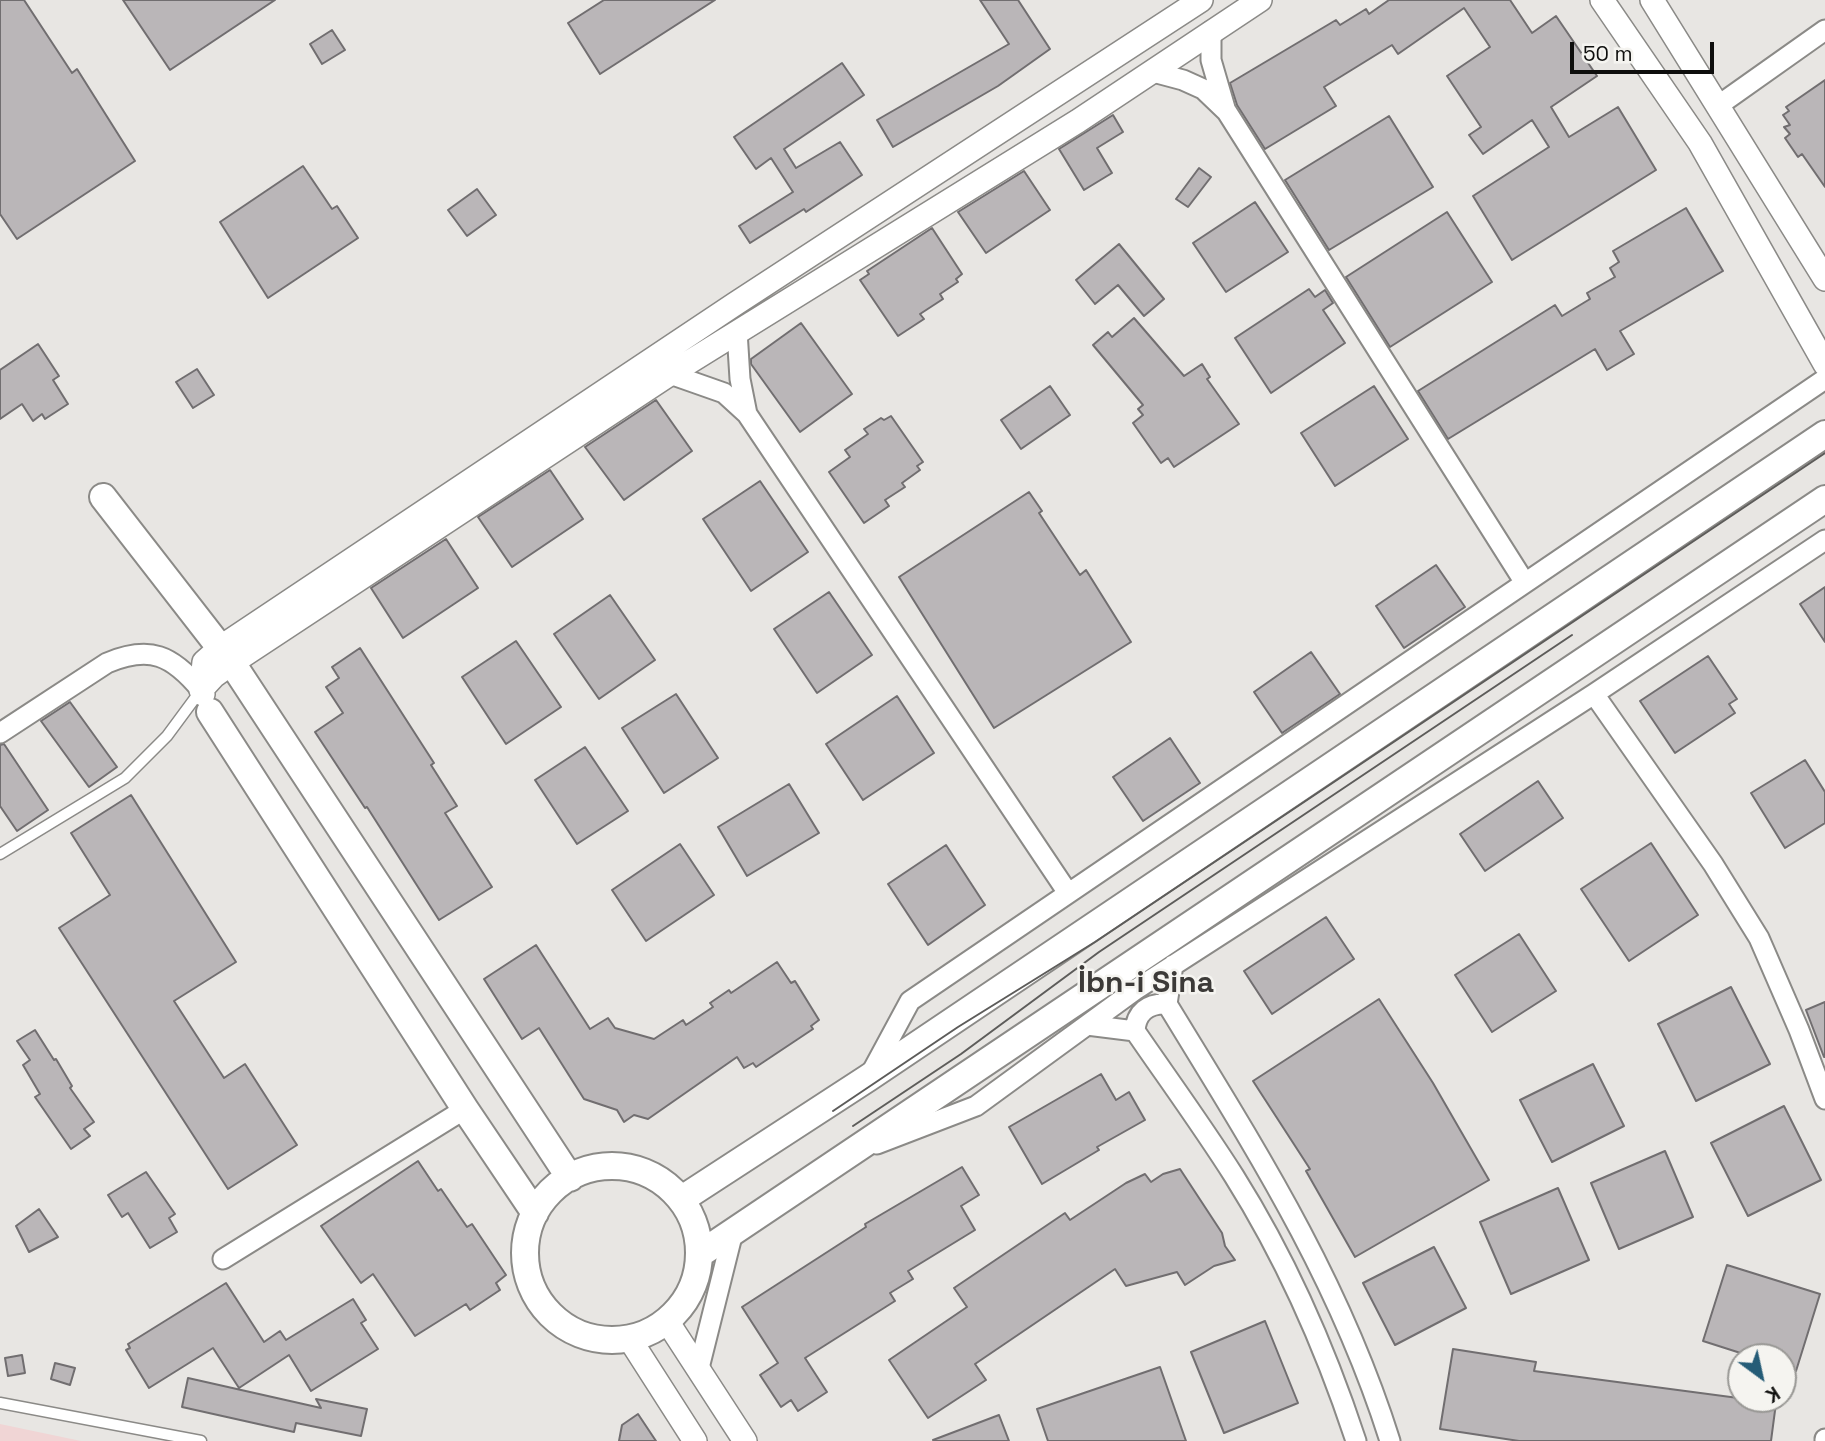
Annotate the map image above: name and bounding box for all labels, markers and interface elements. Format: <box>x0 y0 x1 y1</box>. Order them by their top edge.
scale bar <box>1573 28 1716 72</box>
text: 50 m <box>1583 40 1633 67</box>
district label: İbn-i Sina <box>1078 966 1214 1002</box>
north arrow <box>1727 1343 1797 1413</box>
text: K <box>1761 1381 1784 1408</box>

